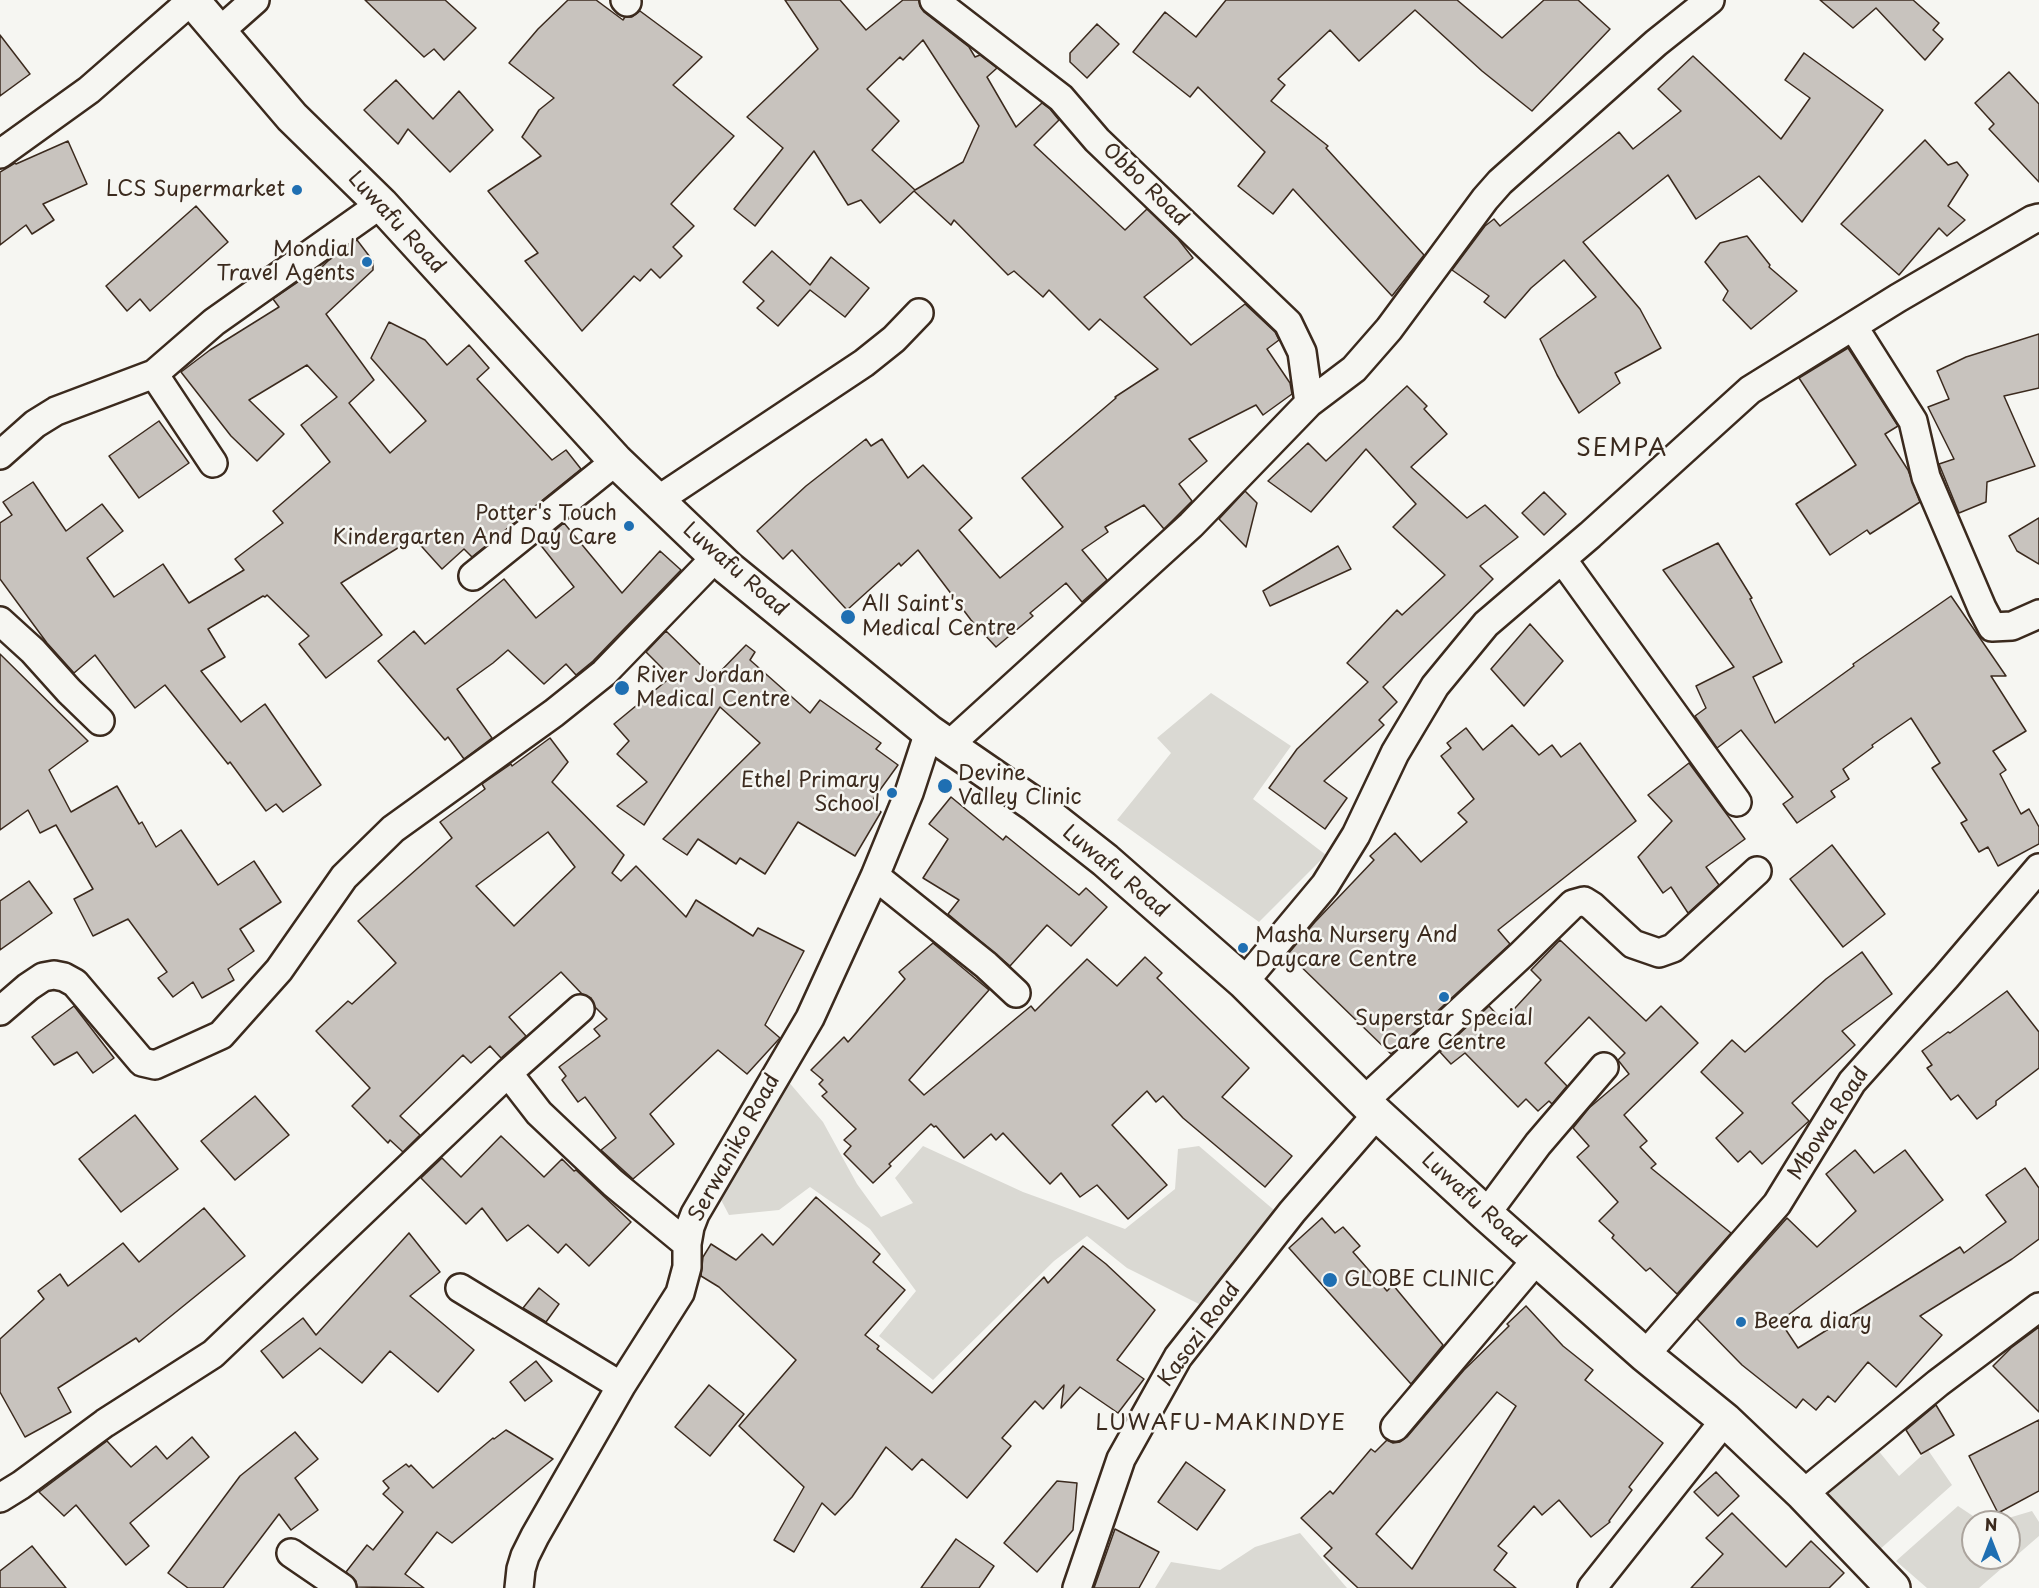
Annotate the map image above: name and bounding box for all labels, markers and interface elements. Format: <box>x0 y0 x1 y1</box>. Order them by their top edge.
street label: Obbo Road <box>1097 138 1193 232</box>
street label: Luwafu Road <box>342 167 450 279</box>
place label: LCS Supermarket <box>106 177 285 203</box>
marker: LCS Supermarket <box>290 183 304 197</box>
place label: Mondial Travel Agents <box>216 237 355 287</box>
marker: Mondial Travel Agents <box>360 255 374 269</box>
district label: SEMPA <box>1576 435 1668 463</box>
place label: Potter's Touch Kindergarten And Day Care <box>332 501 617 551</box>
street label: Luwafu Road <box>677 518 793 622</box>
marker: Potter's Touch Kindergarten And Day Care <box>622 519 636 533</box>
place label: All Saint's Medical Centre <box>862 592 1016 642</box>
marker: All Saint's Medical Centre <box>839 608 857 626</box>
place label: River Jordan Medical Centre <box>636 663 790 713</box>
marker: River Jordan Medical Centre <box>613 679 631 697</box>
place label: Devine Valley Clinic <box>958 761 1082 811</box>
place label: Ethel Primary School <box>741 768 880 818</box>
marker: Devine Valley Clinic <box>936 777 954 795</box>
marker: Ethel Primary School <box>885 786 899 800</box>
street label: Luwafu Road <box>1057 820 1173 924</box>
place label: Masha Nursery And Daycare Centre <box>1255 923 1458 973</box>
marker: Masha Nursery And Daycare Centre <box>1236 941 1250 955</box>
marker: Superstar Special Care Centre <box>1437 990 1451 1004</box>
place label: Superstar Special Care Centre <box>1355 1006 1533 1056</box>
street label: Mbowa Road <box>1783 1063 1875 1185</box>
street label: Serwaniko Road <box>684 1070 786 1226</box>
street label: Luwafu Road <box>1416 1148 1530 1254</box>
place label: GLOBE CLINIC <box>1344 1267 1495 1293</box>
marker: GLOBE CLINIC <box>1321 1271 1339 1289</box>
street label: Kasozi Road <box>1154 1278 1246 1392</box>
place label: Beera diary <box>1753 1309 1872 1335</box>
marker: Beera diary <box>1734 1315 1748 1329</box>
district label: LUWAFU-MAKINDYE <box>1097 1411 1345 1437</box>
north arrow <box>1961 1510 2021 1570</box>
text: N <box>1985 1512 1997 1536</box>

